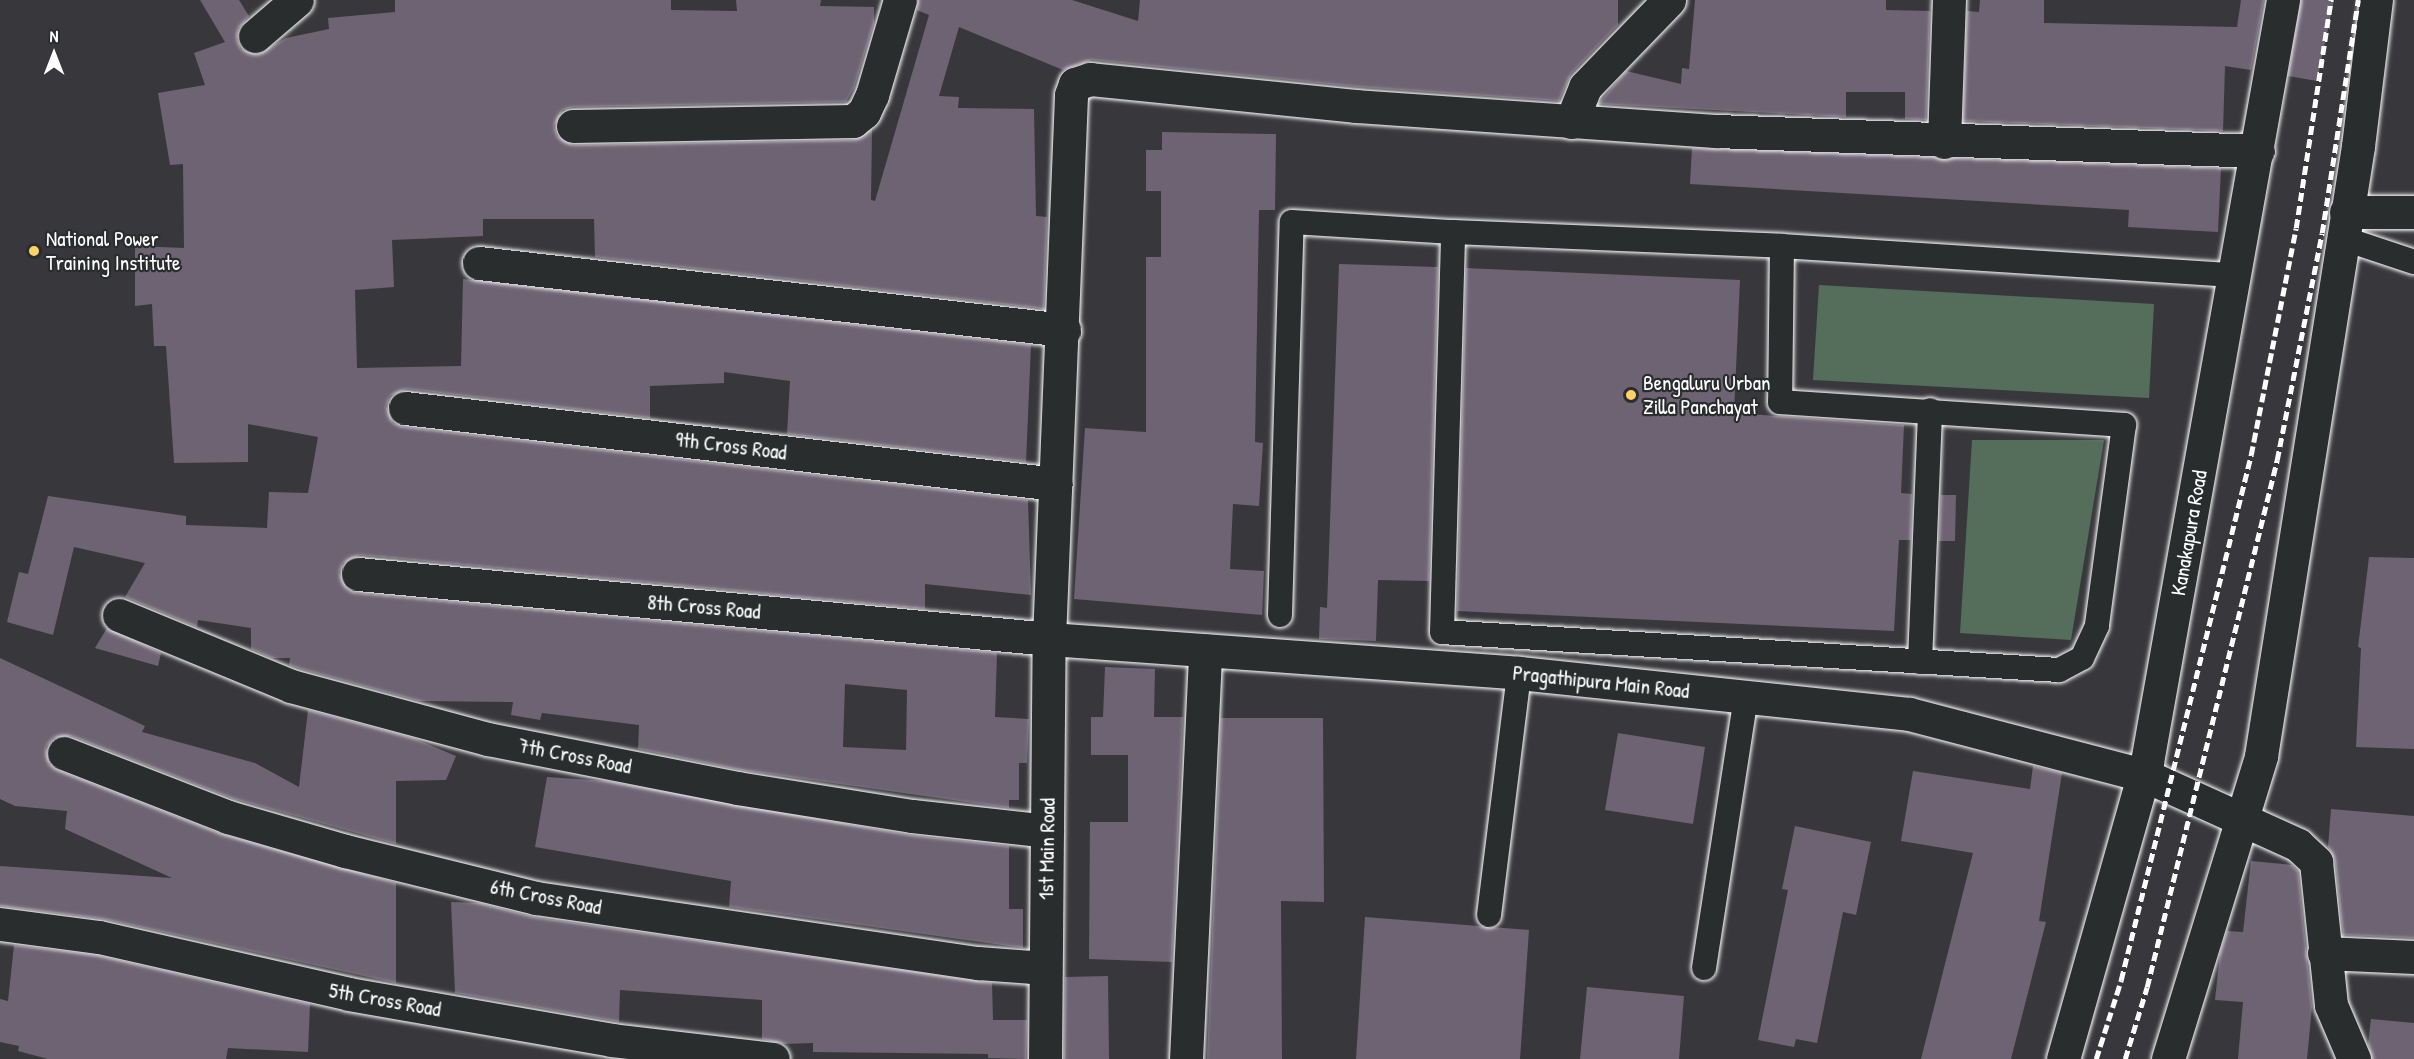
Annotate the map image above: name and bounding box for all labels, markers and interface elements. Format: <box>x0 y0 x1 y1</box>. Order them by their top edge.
north arrow <box>24 24 84 84</box>
text: N <box>50 25 58 47</box>
place label: National Power Training Institute <box>46 226 180 276</box>
marker: National Power Training Institute <box>27 244 41 258</box>
place label: Bengaluru Urban Zilla Panchayat <box>1643 370 1770 420</box>
marker: Bengaluru Urban Zilla Panchayat <box>1624 388 1638 402</box>
street label: 9th Cross Road <box>674 427 788 465</box>
street label: Kanakapura Road <box>2166 468 2212 598</box>
street label: 8th Cross Road <box>646 590 762 624</box>
street label: Pragathipura Main Road <box>1511 660 1691 704</box>
street label: 7th Cross Road <box>516 733 634 779</box>
street label: 1st Main Road <box>1034 798 1060 900</box>
street label: 6th Cross Road <box>488 874 604 920</box>
street label: 5th Cross Road <box>327 978 443 1022</box>

